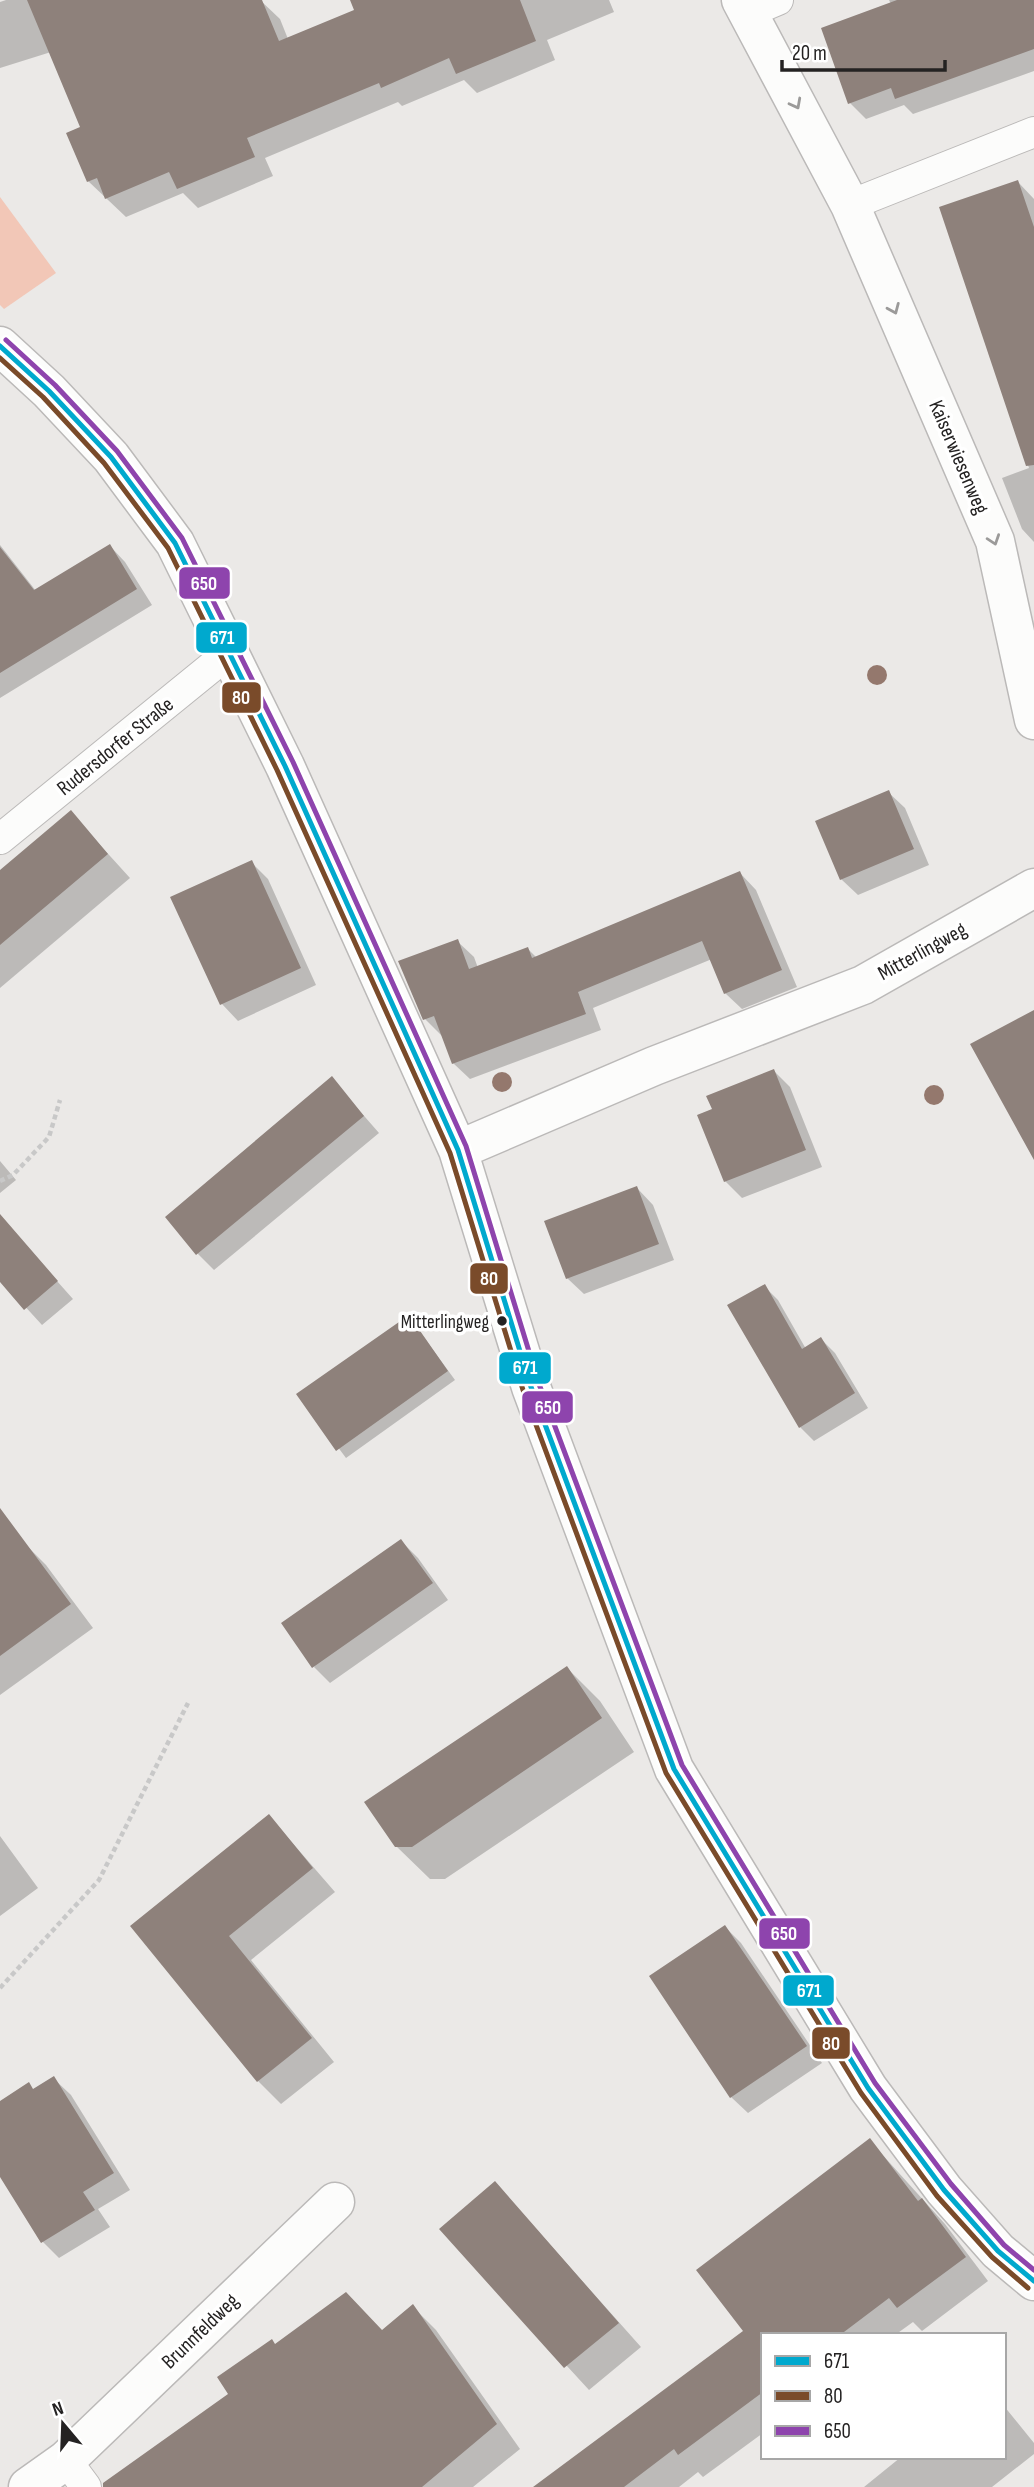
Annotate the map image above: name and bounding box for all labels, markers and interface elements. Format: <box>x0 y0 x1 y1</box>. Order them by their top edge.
scale bar <box>782 28 945 72</box>
text: 20 m <box>792 41 827 66</box>
one-way arrow <box>787 97 801 109</box>
one-way arrow <box>886 302 900 314</box>
street label: Kaiserwiesenweg <box>923 396 994 518</box>
one-way arrow <box>986 534 1000 546</box>
line badge: 650 <box>178 566 231 600</box>
text: 650 <box>191 573 217 596</box>
line badge: 671 <box>195 621 248 654</box>
text: 671 <box>210 627 235 650</box>
line badge: 80 <box>221 681 262 714</box>
text: 80 <box>232 687 250 710</box>
street label: Rudersdorfer Straße <box>52 692 179 801</box>
street label: Mitterlingweg <box>874 917 971 986</box>
line badge: 80 <box>469 1262 509 1295</box>
text: 80 <box>480 1268 498 1291</box>
place label: Mitterlingweg <box>401 1311 489 1334</box>
marker: Mitterlingweg <box>495 1314 509 1328</box>
line badge: 671 <box>498 1351 552 1385</box>
text: 671 <box>513 1357 538 1380</box>
line badge: 650 <box>521 1390 574 1424</box>
text: 650 <box>535 1397 561 1420</box>
line badge: 650 <box>758 1917 811 1950</box>
text: 650 <box>771 1923 797 1946</box>
line badge: 671 <box>782 1974 835 2007</box>
text: 671 <box>797 1980 822 2003</box>
line badge: 80 <box>811 2026 851 2060</box>
text: 80 <box>822 2033 840 2056</box>
street label: Brunnfeldweg <box>157 2289 244 2374</box>
legend <box>761 2333 1006 2459</box>
text: 671 <box>824 2349 850 2374</box>
text: 80 <box>824 2384 843 2409</box>
north arrow <box>28 2389 98 2459</box>
text: N <box>49 2397 66 2422</box>
text: 650 <box>824 2419 851 2444</box>

